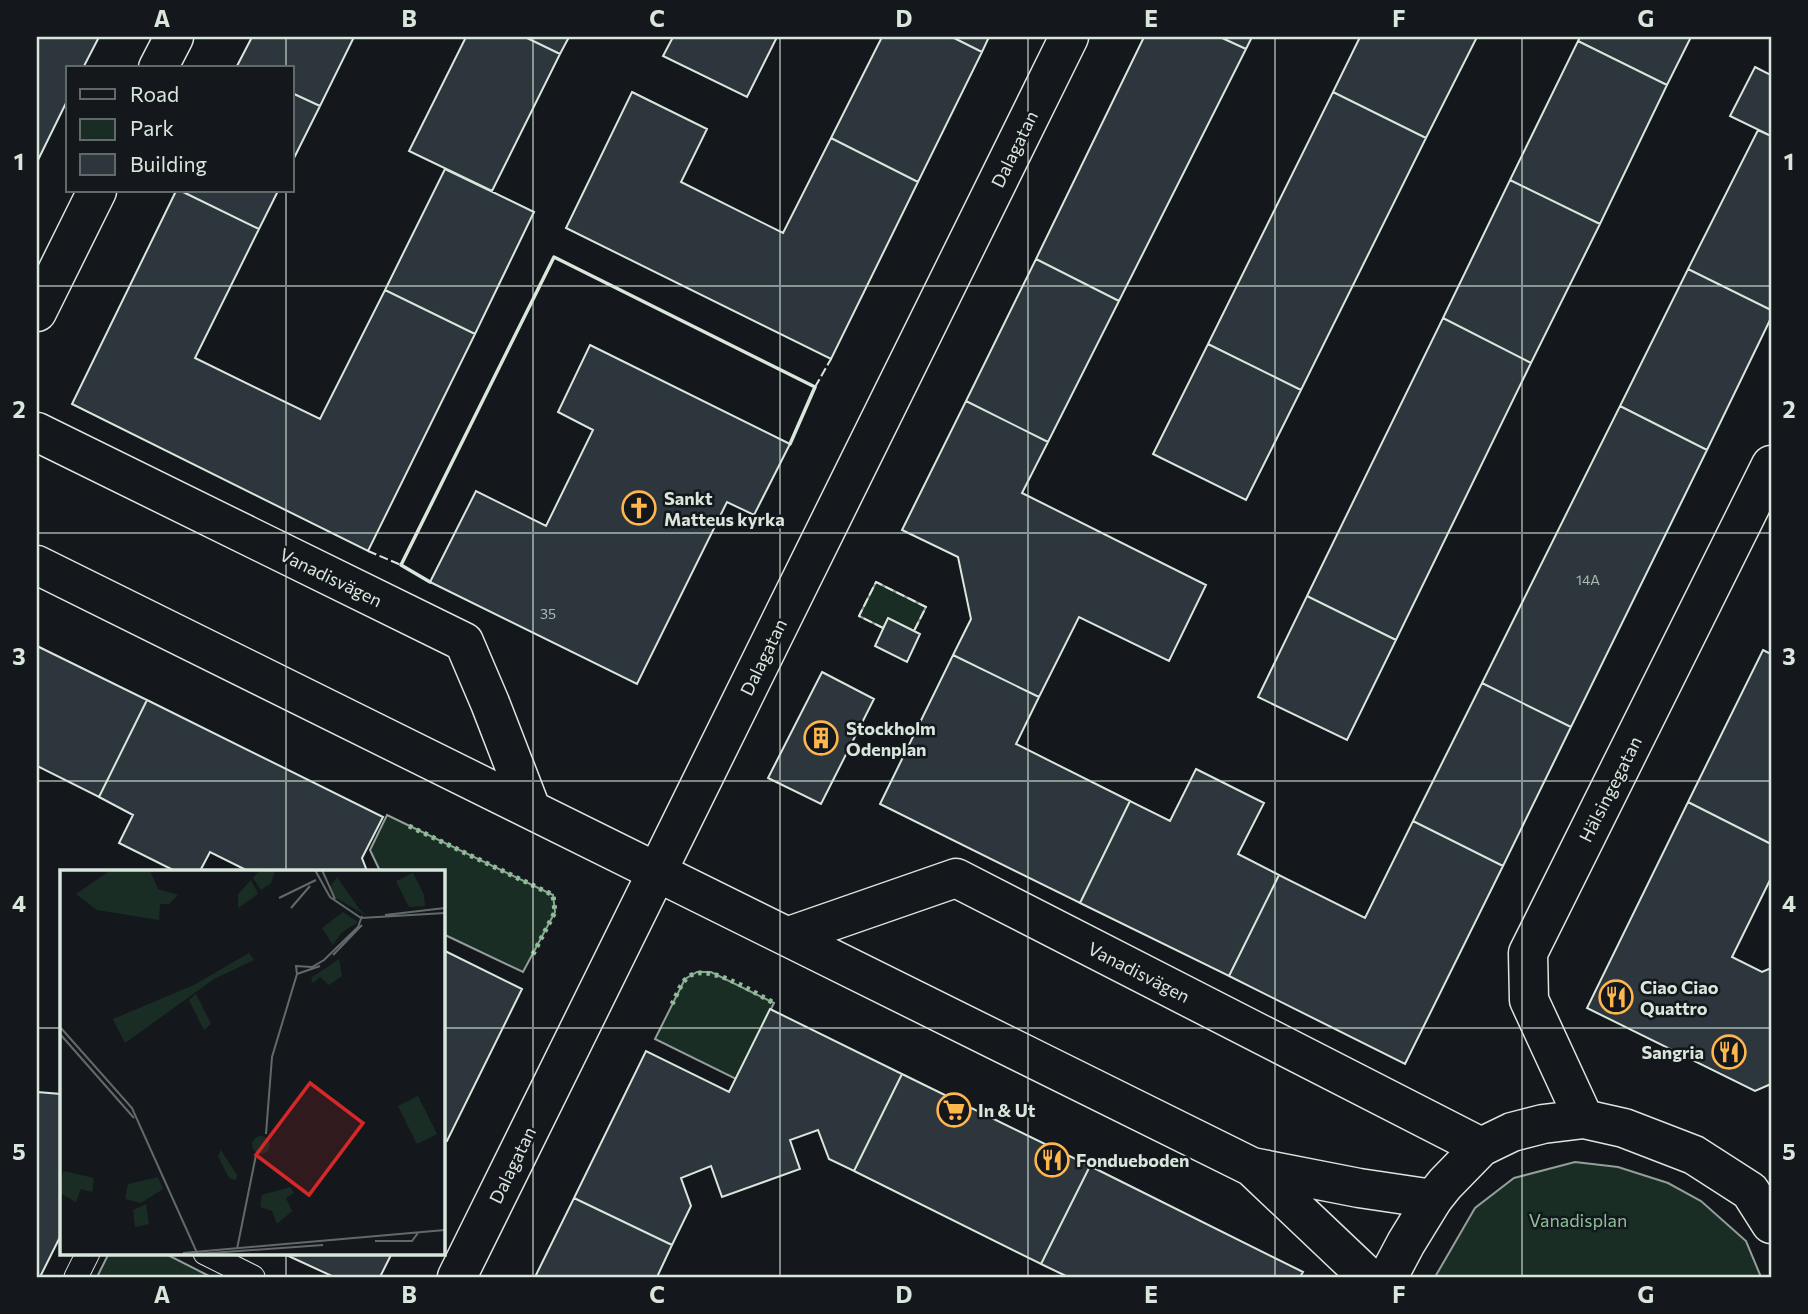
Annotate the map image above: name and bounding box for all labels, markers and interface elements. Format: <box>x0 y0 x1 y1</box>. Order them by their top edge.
text: A <box>154 4 171 32</box>
text: B <box>401 4 417 32</box>
text: C <box>649 4 665 32</box>
text: D <box>896 4 913 32</box>
text: E <box>1144 4 1158 32</box>
text: F <box>1392 4 1406 32</box>
text: G <box>1638 4 1654 32</box>
legend <box>66 66 294 192</box>
text: Road <box>130 81 179 106</box>
street label: Dalagatan <box>986 107 1042 191</box>
text: Park <box>130 115 174 140</box>
text: 1 <box>14 147 24 175</box>
text: 1 <box>1784 147 1794 175</box>
text: Building <box>130 151 207 176</box>
text: 2 <box>12 395 26 423</box>
text: 2 <box>1782 395 1796 423</box>
place label: Sankt Matteus kyrka <box>664 487 785 530</box>
church icon: Sankt Matteus kyrka <box>620 489 658 527</box>
street label: Vanadisvägen <box>276 543 386 611</box>
house number: 14A <box>1576 571 1600 588</box>
house number: 35 <box>540 605 556 622</box>
street label: Dalagatan <box>735 615 791 699</box>
text: 3 <box>12 642 26 670</box>
text: 3 <box>1782 642 1796 670</box>
place label: Stockholm Odenplan <box>846 717 936 760</box>
building icon: Stockholm Odenplan <box>802 719 840 757</box>
street label: Hälsingegatan <box>1574 732 1646 846</box>
inset map <box>60 870 444 1254</box>
text: 4 <box>12 889 26 917</box>
text: 4 <box>1782 889 1796 917</box>
street label: Vanadisvägen <box>1084 937 1194 1007</box>
place label: Ciao Ciao Quattro <box>1640 976 1719 1019</box>
restaurant icon: Ciao Ciao Quattro <box>1597 978 1635 1016</box>
restaurant icon: Sangria <box>1710 1033 1748 1071</box>
place label: Sangria <box>1641 1041 1704 1063</box>
supermarket icon: In & Ut <box>935 1091 973 1129</box>
place label: In & Ut <box>978 1099 1036 1121</box>
street label: Dalagatan <box>484 1123 540 1207</box>
text: 5 <box>12 1137 26 1165</box>
text: 5 <box>1782 1137 1796 1165</box>
restaurant icon: Fondueboden <box>1033 1141 1071 1179</box>
place label: Fondueboden <box>1076 1149 1189 1171</box>
park label: Vanadisplan <box>1529 1209 1627 1231</box>
text: A <box>154 1280 171 1308</box>
text: B <box>401 1280 417 1308</box>
text: C <box>649 1280 665 1308</box>
text: D <box>896 1280 913 1308</box>
text: E <box>1144 1280 1158 1308</box>
text: F <box>1392 1280 1406 1308</box>
text: G <box>1638 1280 1654 1308</box>

